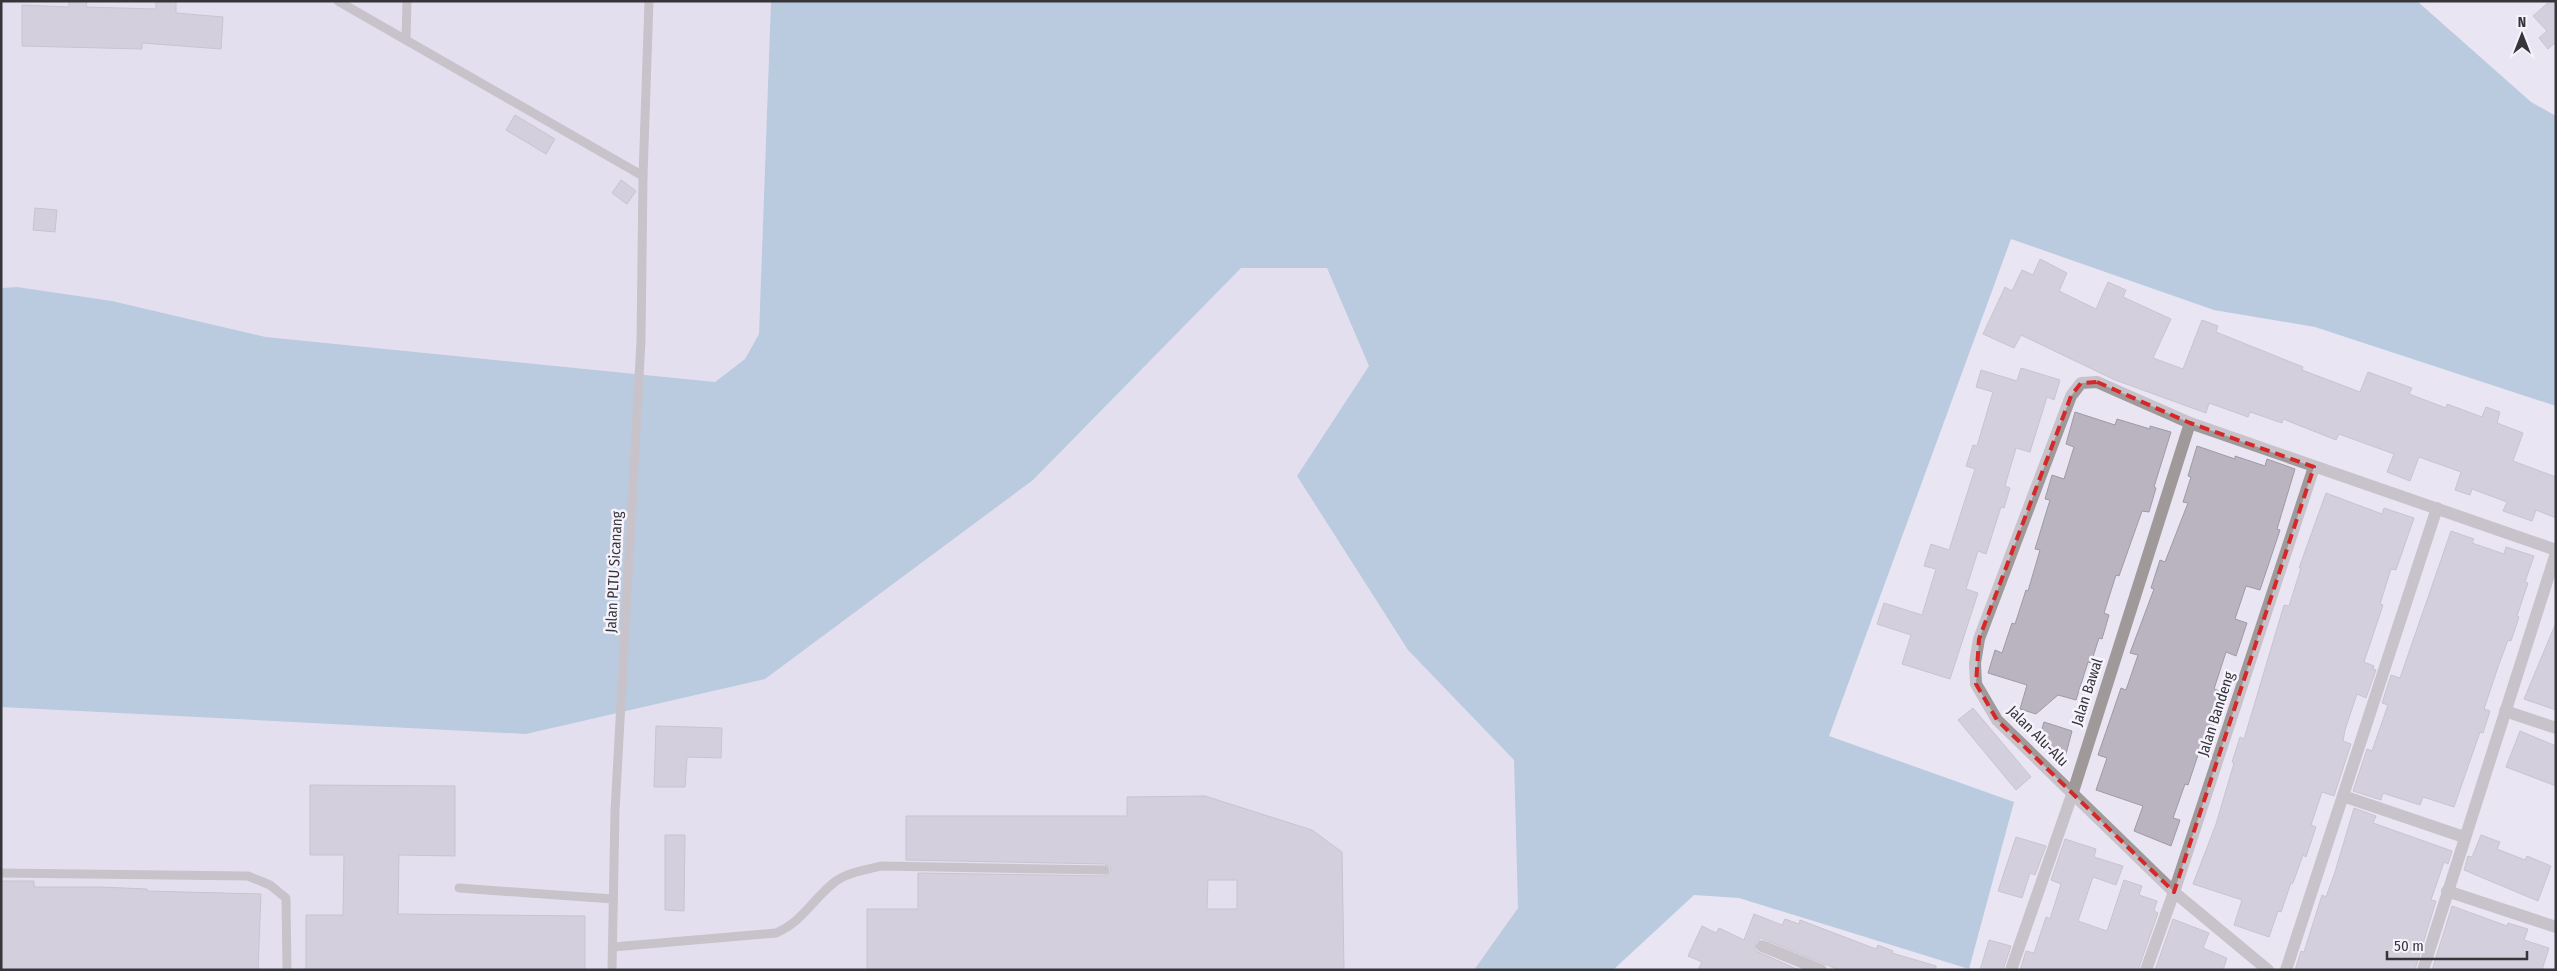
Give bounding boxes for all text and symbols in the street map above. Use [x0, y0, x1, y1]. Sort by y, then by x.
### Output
north arrow [2497, 10, 2547, 60]
text: N [2518, 14, 2526, 31]
street label: Jalan PLTU Sicanang [602, 511, 626, 633]
street label: Jalan Bawal [2068, 656, 2106, 728]
street label: Jalan Bandeng [2194, 669, 2238, 759]
street label: Jalan Alu-Alu [2004, 702, 2072, 770]
scale bar [2387, 928, 2527, 960]
text: 50 m [2394, 937, 2424, 955]

